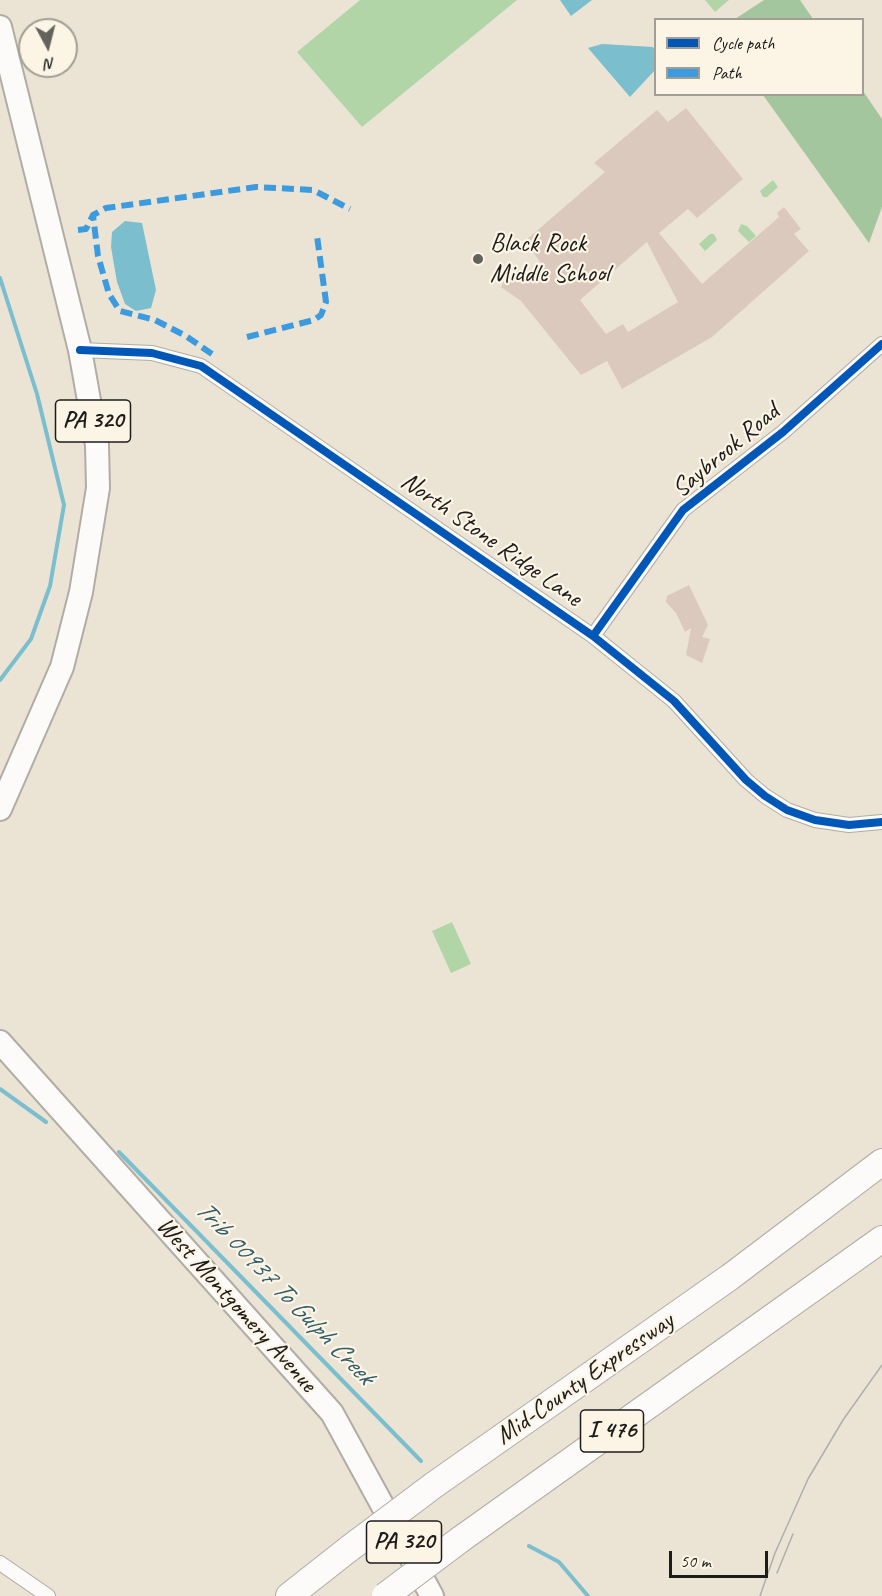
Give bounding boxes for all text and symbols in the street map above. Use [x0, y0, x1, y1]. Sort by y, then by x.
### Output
north arrow [18, 18, 78, 78]
legend [654, 18, 864, 96]
text: Cycle path [712, 32, 774, 54]
text: N [44, 53, 56, 74]
text: Path [712, 62, 742, 84]
place label: Black Rock Middle School [490, 228, 609, 290]
marker: Black Rock Middle School [471, 252, 485, 266]
street label: Saybrook Road [666, 397, 786, 505]
road number: PA 320 [56, 400, 130, 442]
street label: North Stone Ridge Lane [394, 466, 588, 614]
water label: Trib 00937 To Gulph Creek [188, 1194, 380, 1392]
street label: West Montgomery Avenue [149, 1211, 323, 1399]
street label: Mid-County Expressway [490, 1306, 680, 1452]
road number: I 476 [580, 1410, 644, 1452]
road number: PA 320 [366, 1521, 442, 1563]
scale bar [672, 1539, 771, 1577]
text: 50 m [680, 1550, 711, 1572]

